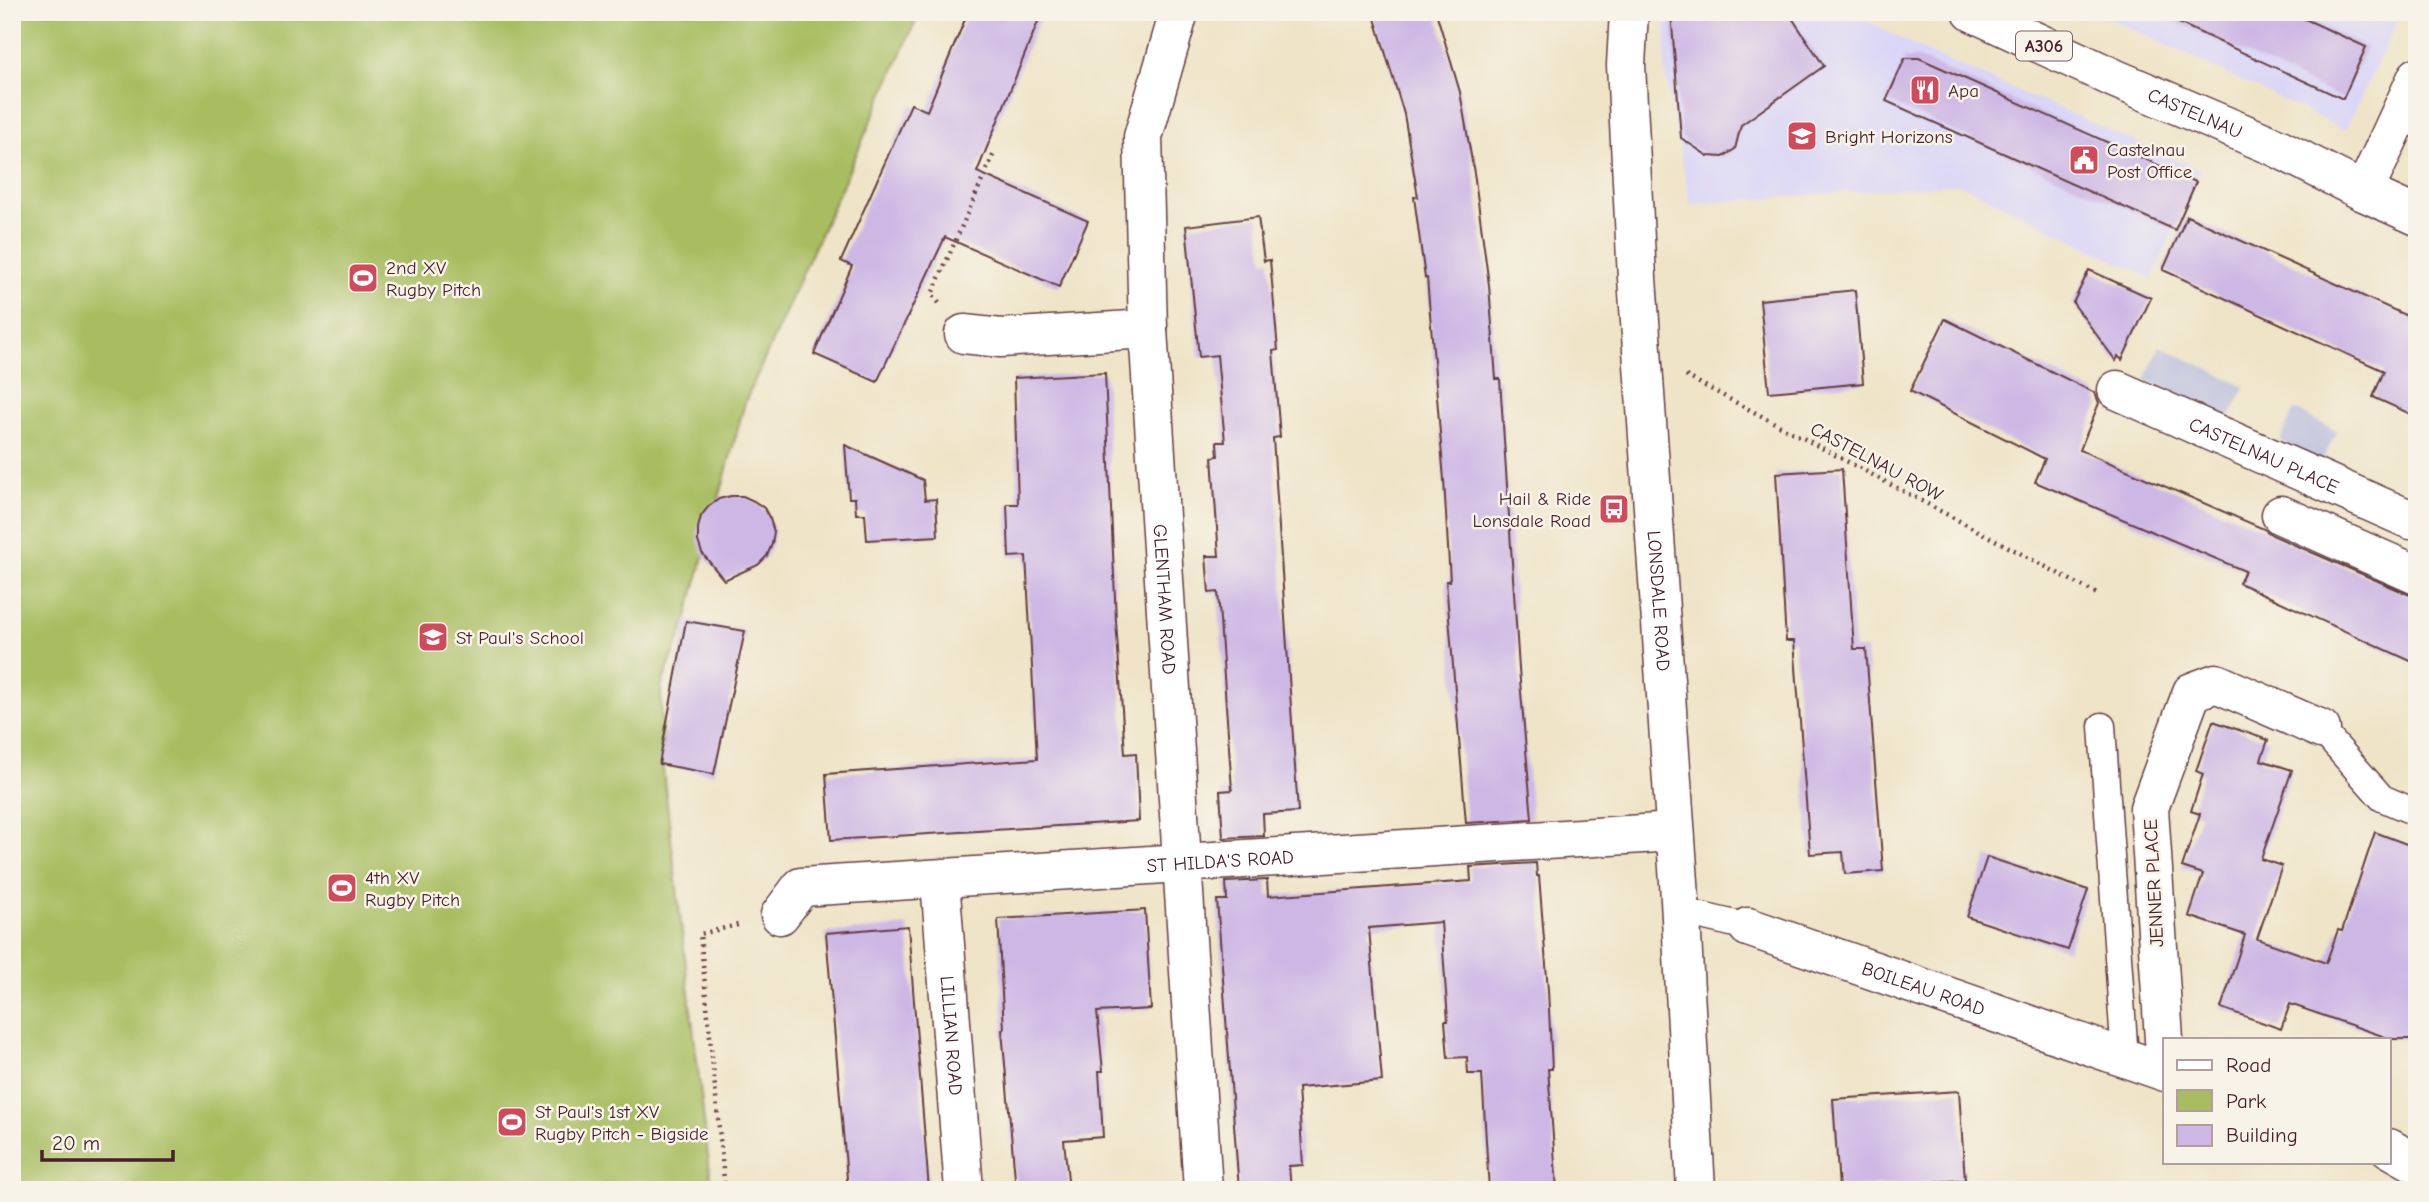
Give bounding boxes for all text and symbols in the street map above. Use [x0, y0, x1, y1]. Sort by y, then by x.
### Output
road number: A306 [2016, 32, 2072, 60]
restaurant icon: Apa [1908, 73, 1942, 107]
place label: Apa [1948, 80, 1979, 102]
street label: CASTELNAU [2144, 84, 2246, 144]
school or university icon: Bright Horizons [1785, 119, 1819, 153]
place label: Bright Horizons [1825, 126, 1953, 148]
place label: Castelnau Post Office [2107, 139, 2192, 183]
public building icon: Castelnau Post Office [2067, 143, 2101, 177]
place label: 2nd XV Rugby Pitch [386, 257, 481, 301]
sports icon: 2nd XV Rugby Pitch [346, 261, 380, 295]
street label: CASTELNAU PLACE [2186, 413, 2342, 499]
street label: CASTELNAU ROW [1807, 418, 1947, 506]
place label: Hail & Ride Lonsdale Road [1472, 488, 1591, 532]
bus stop icon: Hail & Ride Lonsdale Road [1597, 492, 1631, 526]
street label: GLENTHAM ROAD [1148, 523, 1180, 675]
street label: LONSDALE ROAD [1643, 530, 1674, 672]
school or university icon: St Paul's School [416, 620, 450, 654]
place label: St Paul's School [456, 627, 584, 649]
street label: JENNER PLACE [2140, 818, 2168, 948]
street label: ST HILDA'S ROAD [1146, 846, 1295, 877]
place label: 4th XV Rugby Pitch [365, 867, 460, 911]
sports icon: 4th XV Rugby Pitch [325, 871, 359, 905]
street label: BOILEAU ROAD [1859, 957, 1988, 1021]
street label: LILLIAN ROAD [935, 975, 967, 1096]
legend [2163, 1038, 2390, 1164]
text: Road [2226, 1053, 2271, 1077]
text: Park [2226, 1089, 2266, 1113]
place label: St Paul's 1st XV Rugby Pitch - Bigside [535, 1101, 709, 1145]
sports icon: St Paul's 1st XV Rugby Pitch - Bigside [495, 1105, 529, 1139]
scale bar [42, 1118, 173, 1162]
text: Building [2226, 1123, 2298, 1147]
text: 20 m [52, 1131, 100, 1155]

